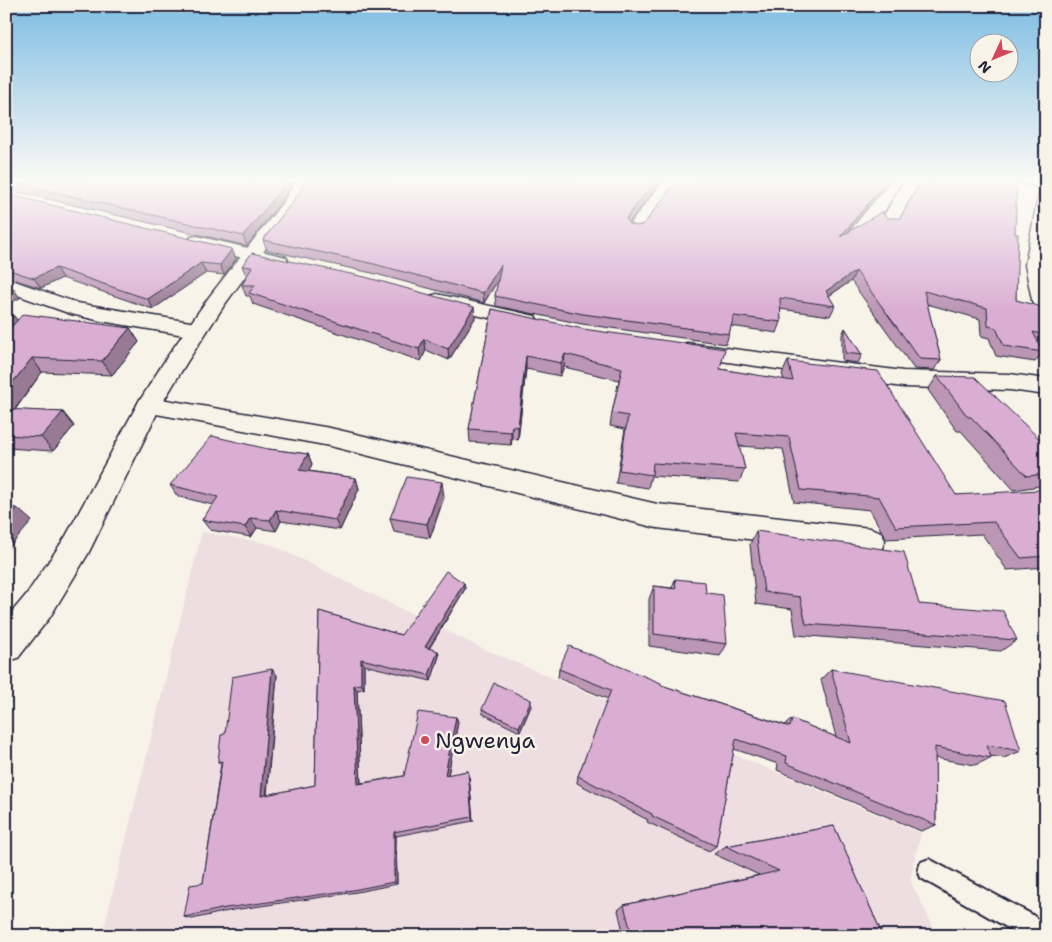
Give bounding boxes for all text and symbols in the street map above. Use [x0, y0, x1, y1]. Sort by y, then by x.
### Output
north arrow [970, 32, 1020, 82]
text: N [974, 57, 995, 77]
place label: Ngwenya [435, 726, 536, 755]
marker: Ngwenya [419, 734, 431, 746]

